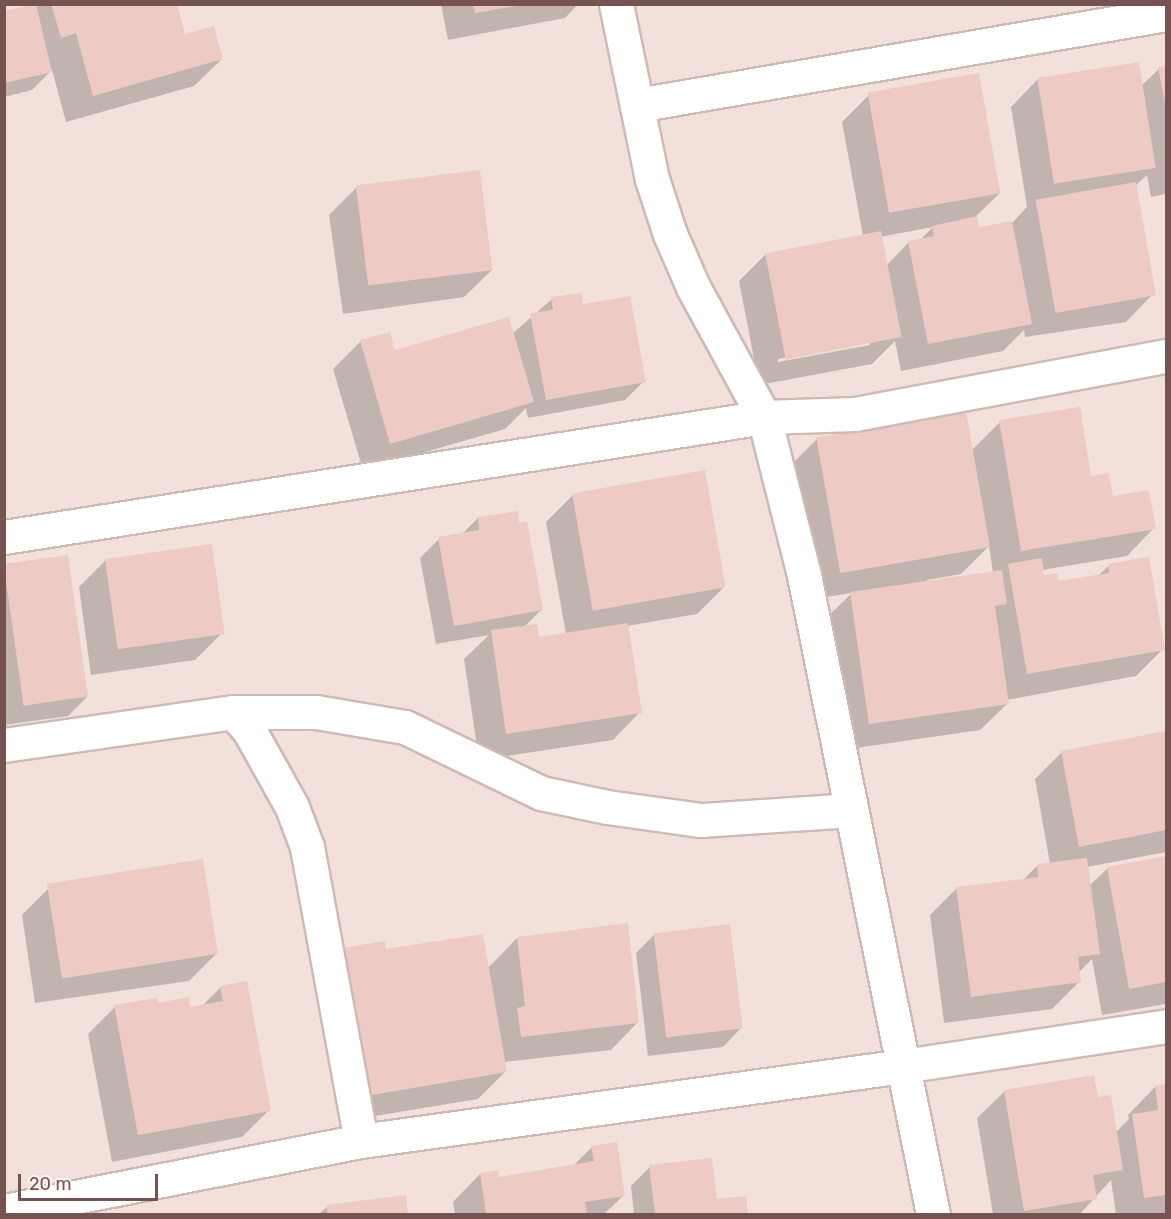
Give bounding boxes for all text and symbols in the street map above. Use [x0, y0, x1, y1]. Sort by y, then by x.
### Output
scale bar [21, 1162, 160, 1200]
text: 20 m [29, 1173, 71, 1195]

